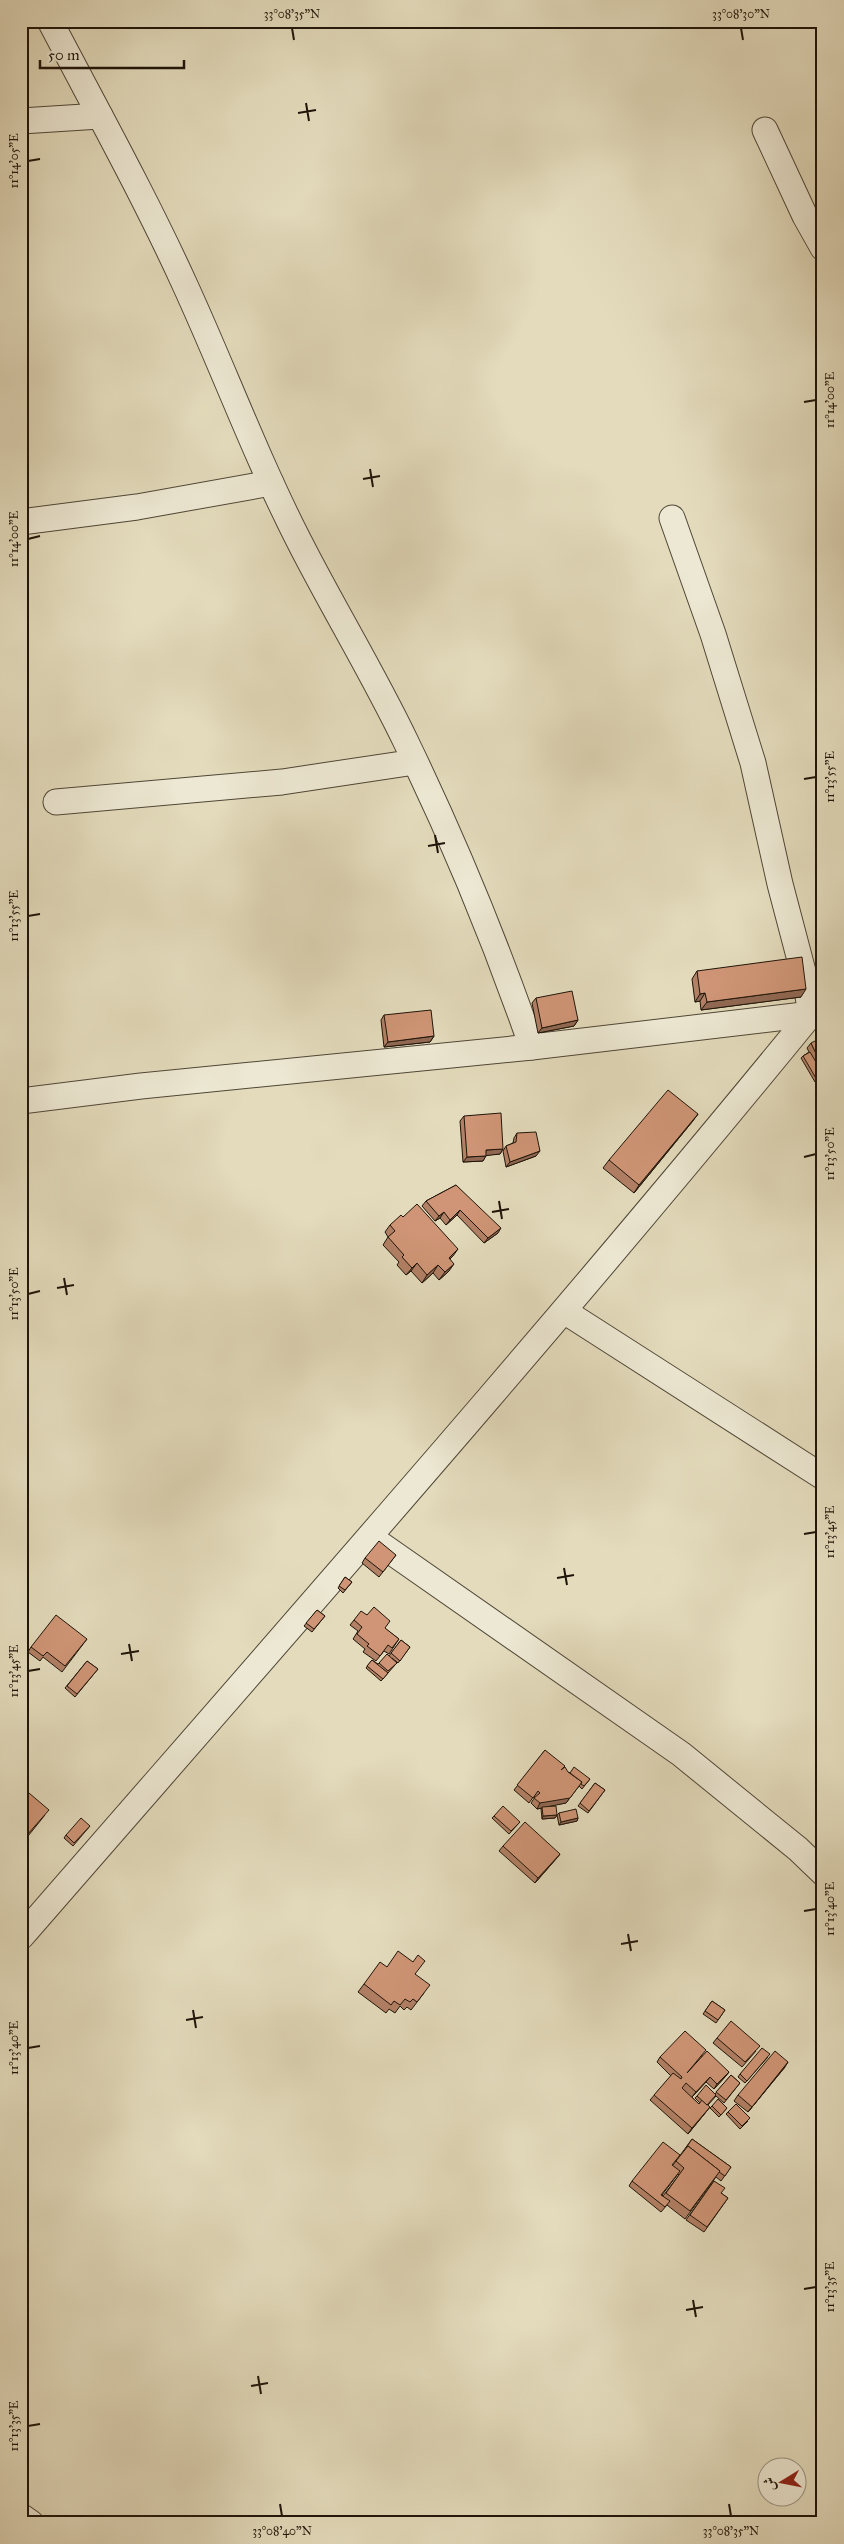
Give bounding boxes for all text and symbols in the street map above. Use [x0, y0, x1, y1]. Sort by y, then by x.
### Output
text: 33°08'35"N [264, 7, 320, 21]
text: 33°08'30"N [712, 7, 770, 21]
scale bar [40, 38, 184, 70]
text: 50 m [48, 46, 80, 64]
text: 11°14'05"E [7, 133, 21, 188]
text: 11°14'00"E [823, 371, 837, 428]
text: 11°14'00"E [7, 510, 21, 567]
text: 11°13'55"E [823, 751, 837, 803]
text: 11°13'55"E [7, 890, 21, 942]
text: 11°13'50"E [823, 1127, 837, 1181]
text: 11°13'50"E [7, 1267, 21, 1321]
text: 11°13'45"E [823, 1505, 837, 1558]
text: 11°13'45"E [7, 1644, 21, 1697]
text: 11°13'40"E [823, 1882, 837, 1936]
text: 11°13'40"E [7, 2021, 21, 2075]
text: 11°13'35"E [823, 2261, 837, 2312]
text: 11°13'35"E [7, 2400, 21, 2451]
north arrow [756, 2456, 806, 2506]
text: ش [760, 2476, 779, 2492]
text: 33°08'40"N [252, 2524, 312, 2538]
text: 33°08'35"N [703, 2524, 759, 2538]

